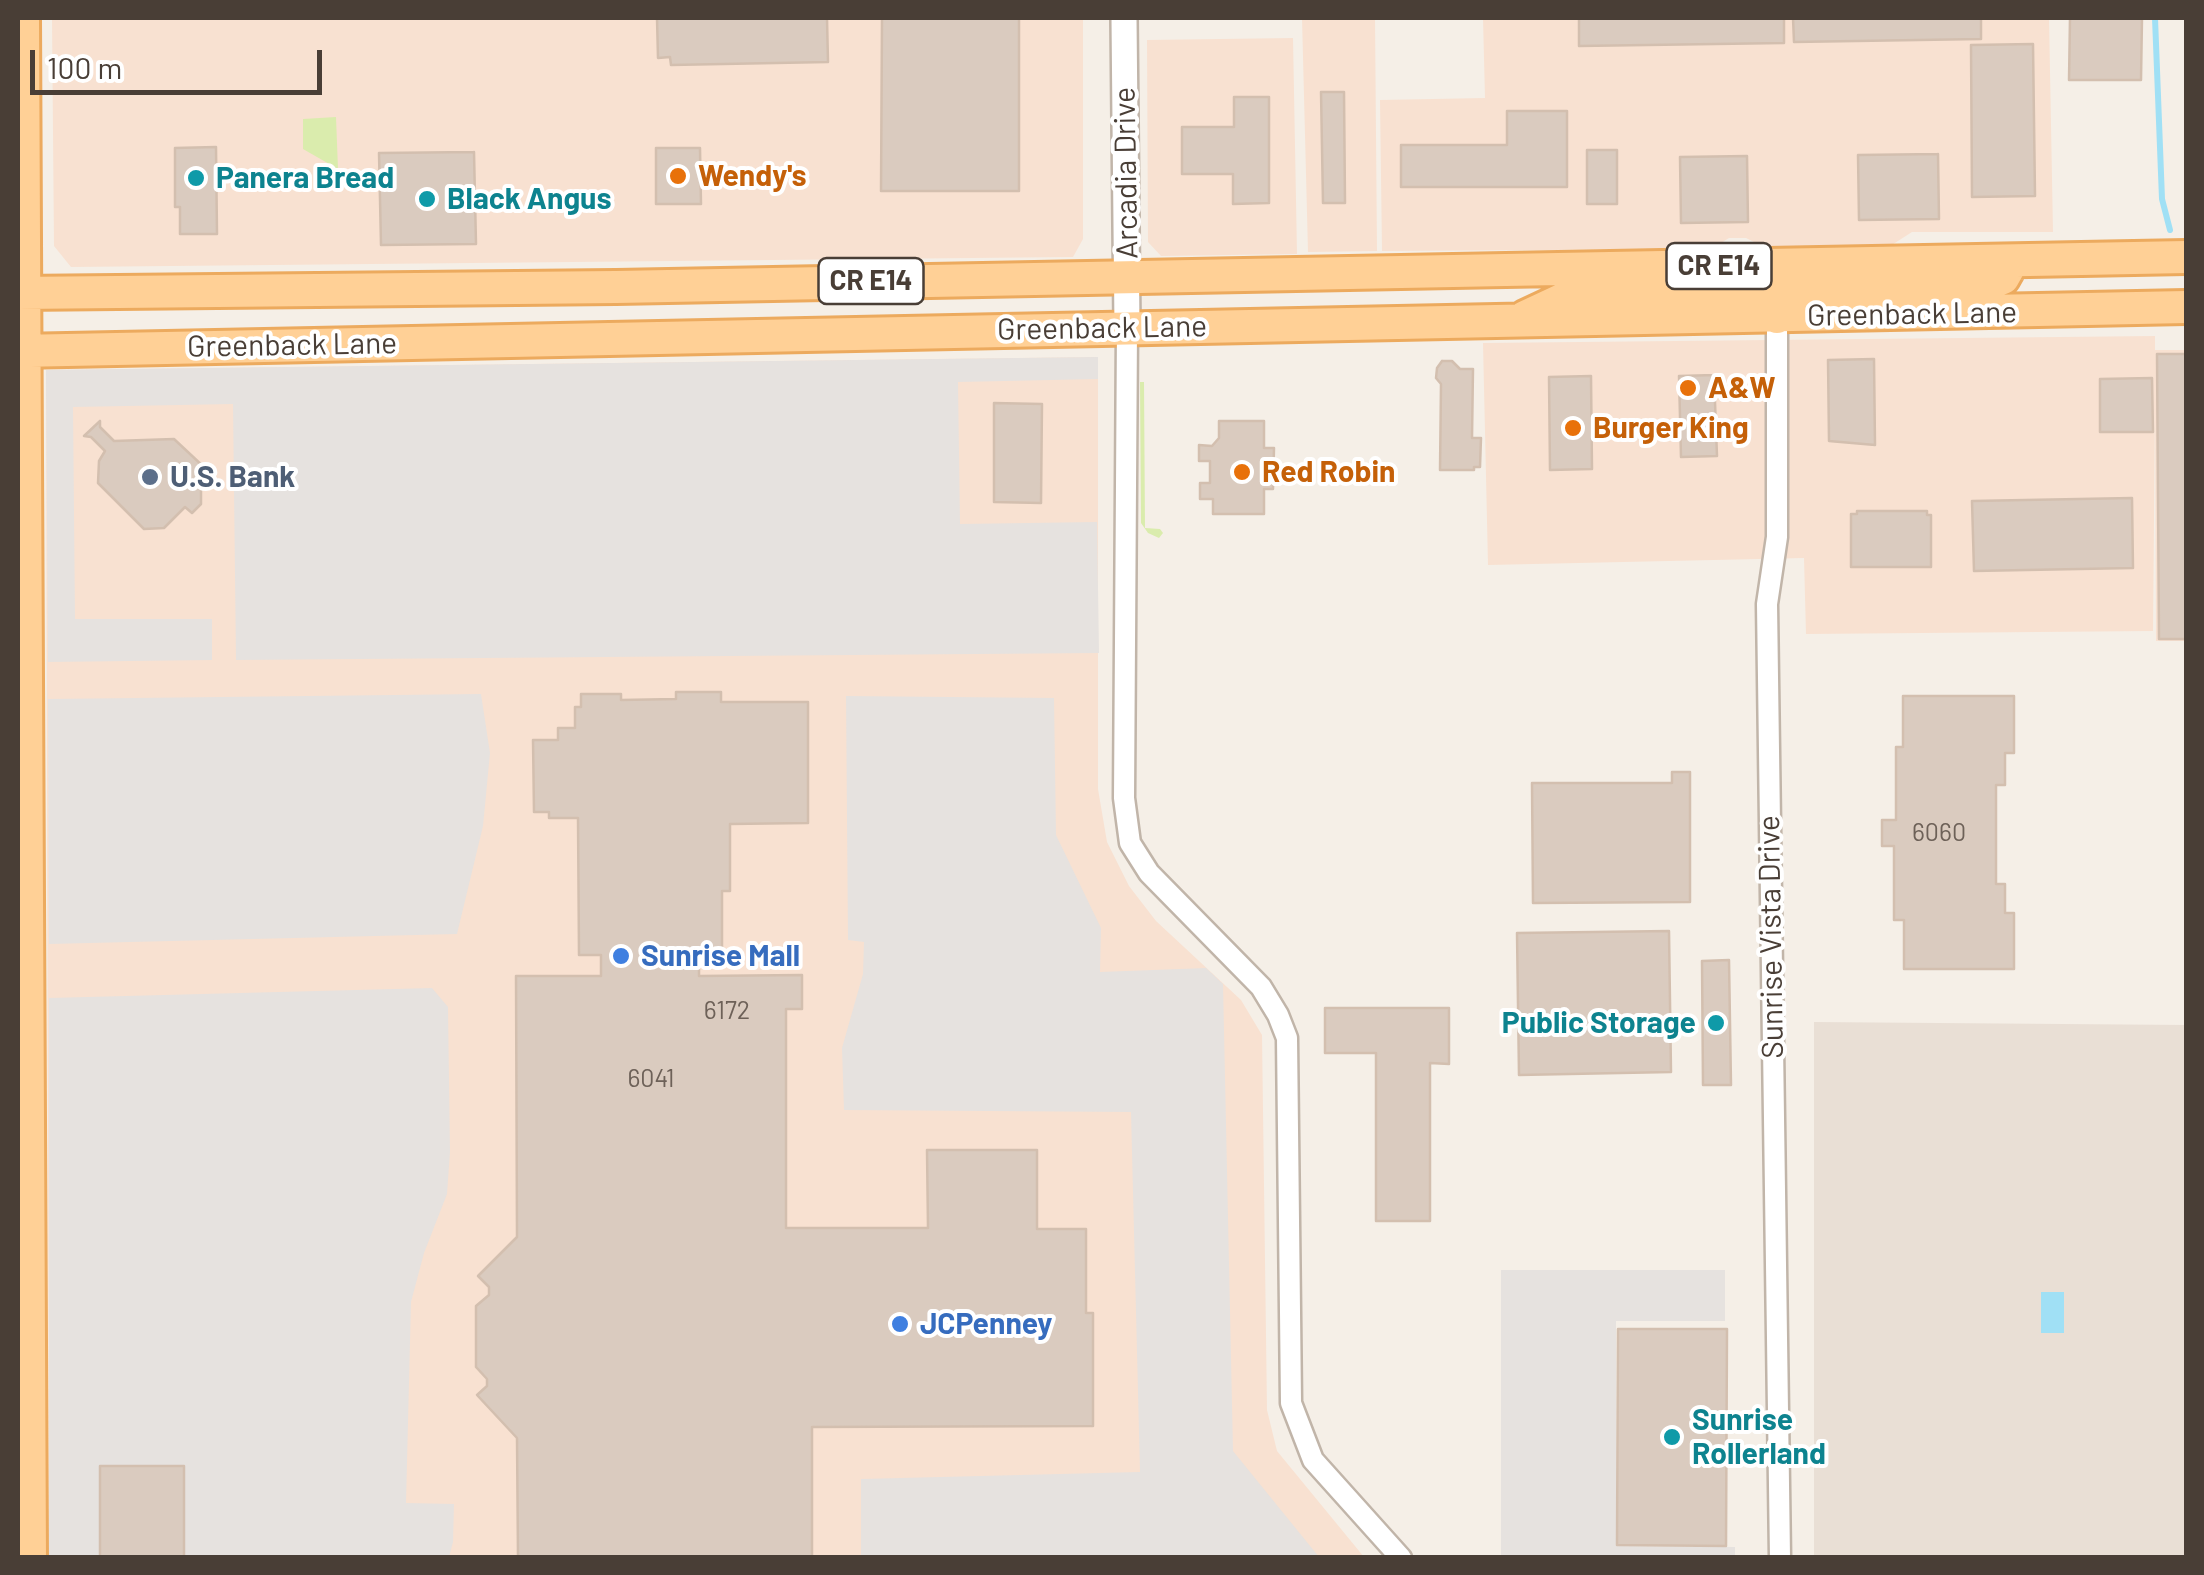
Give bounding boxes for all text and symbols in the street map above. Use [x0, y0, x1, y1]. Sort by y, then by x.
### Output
scale bar [35, 30, 328, 92]
text: 100 m [47, 49, 122, 85]
street label: Arcadia Drive [1107, 87, 1145, 259]
place label: Wendy's [698, 158, 807, 194]
place label: Panera Bread [216, 160, 394, 196]
marker: Wendy's [667, 165, 689, 187]
marker: Panera Bread [185, 167, 207, 189]
place label: Black Angus [447, 181, 611, 217]
marker: Black Angus [416, 188, 438, 210]
road number: CR E14 [1666, 243, 1772, 289]
road number: CR E14 [818, 258, 924, 304]
street label: Greenback Lane [1807, 294, 2017, 334]
street label: Greenback Lane [997, 308, 1207, 348]
street label: Greenback Lane [187, 325, 397, 365]
place label: A&W [1708, 370, 1776, 406]
marker: A&W [1677, 377, 1699, 399]
place label: Burger King [1593, 410, 1749, 446]
marker: Burger King [1562, 417, 1584, 439]
place label: Red Robin [1262, 454, 1396, 490]
place label: U.S. Bank [170, 459, 295, 495]
marker: Red Robin [1231, 461, 1253, 483]
marker: U.S. Bank [139, 466, 161, 488]
street label: Sunrise Vista Drive [1751, 815, 1791, 1059]
house number: 6060 [1912, 818, 1966, 848]
place label: Sunrise Mall [641, 938, 800, 974]
marker: Sunrise Mall [610, 945, 632, 967]
house number: 6172 [704, 996, 750, 1026]
place label: Public Storage [1502, 1005, 1696, 1041]
marker: Public Storage [1705, 1012, 1727, 1034]
house number: 6041 [627, 1064, 675, 1094]
place label: JCPenney [920, 1306, 1052, 1342]
marker: JCPenney [889, 1313, 911, 1335]
place label: Sunrise Rollerland [1692, 1402, 1826, 1472]
marker: Sunrise Rollerland [1661, 1426, 1683, 1448]

